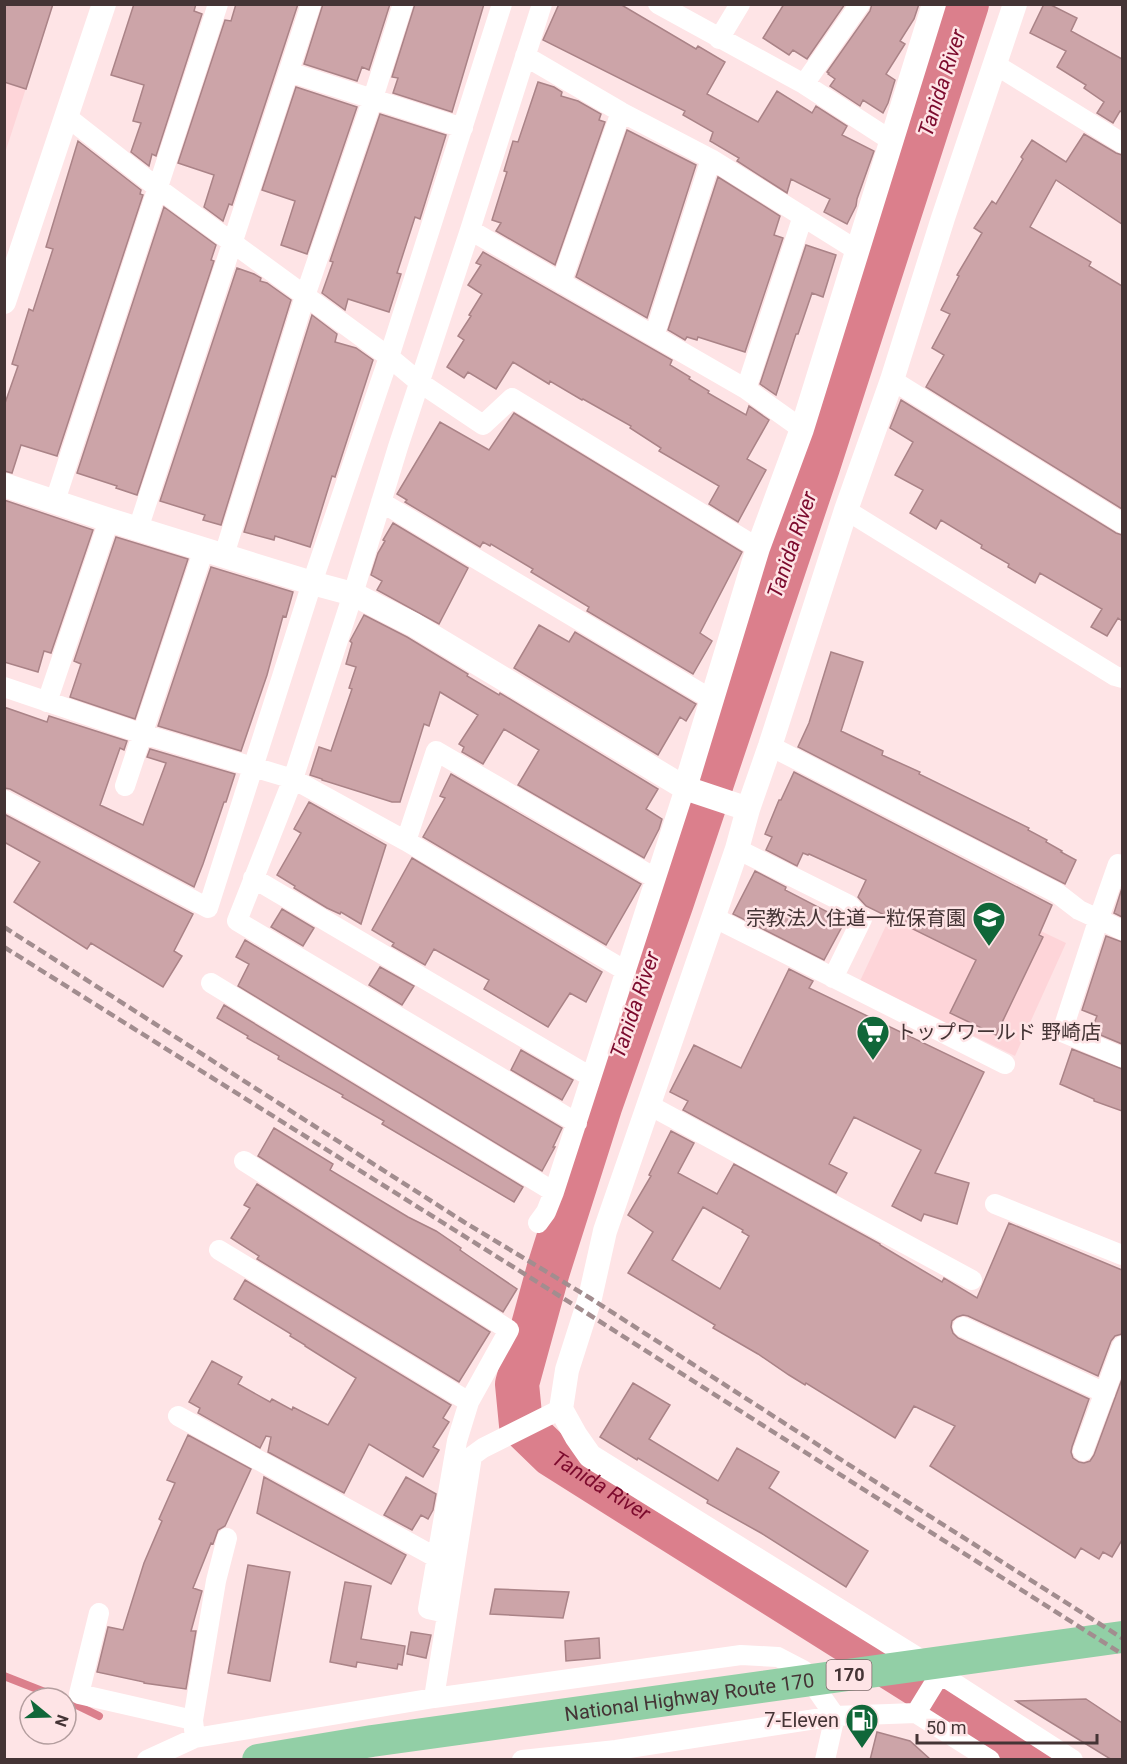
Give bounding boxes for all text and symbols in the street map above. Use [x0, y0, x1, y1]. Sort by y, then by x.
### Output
water label: Tanida River [913, 25, 971, 139]
water label: Tanida River [763, 488, 822, 601]
school or university icon: 宗教法人住道一粒保育園 [971, 900, 1007, 947]
place label: 宗教法人住道一粒保育園 [746, 906, 966, 930]
water label: Tanida River [606, 948, 665, 1061]
supermarket icon: トップワールド 野崎店 [855, 1014, 891, 1061]
place label: トップワールド 野崎店 [896, 1020, 1101, 1044]
water label: Tanida River [548, 1446, 655, 1526]
road number: 170 [826, 1660, 872, 1690]
street label: National Highway Route 170 [563, 1668, 816, 1726]
north arrow [18, 1686, 78, 1746]
fuel station icon: 7-Eleven [844, 1702, 880, 1749]
scale bar [917, 1707, 1097, 1745]
place label: 7-Eleven [764, 1708, 839, 1732]
text: N [51, 1712, 73, 1729]
text: 50 m [926, 1717, 966, 1738]

